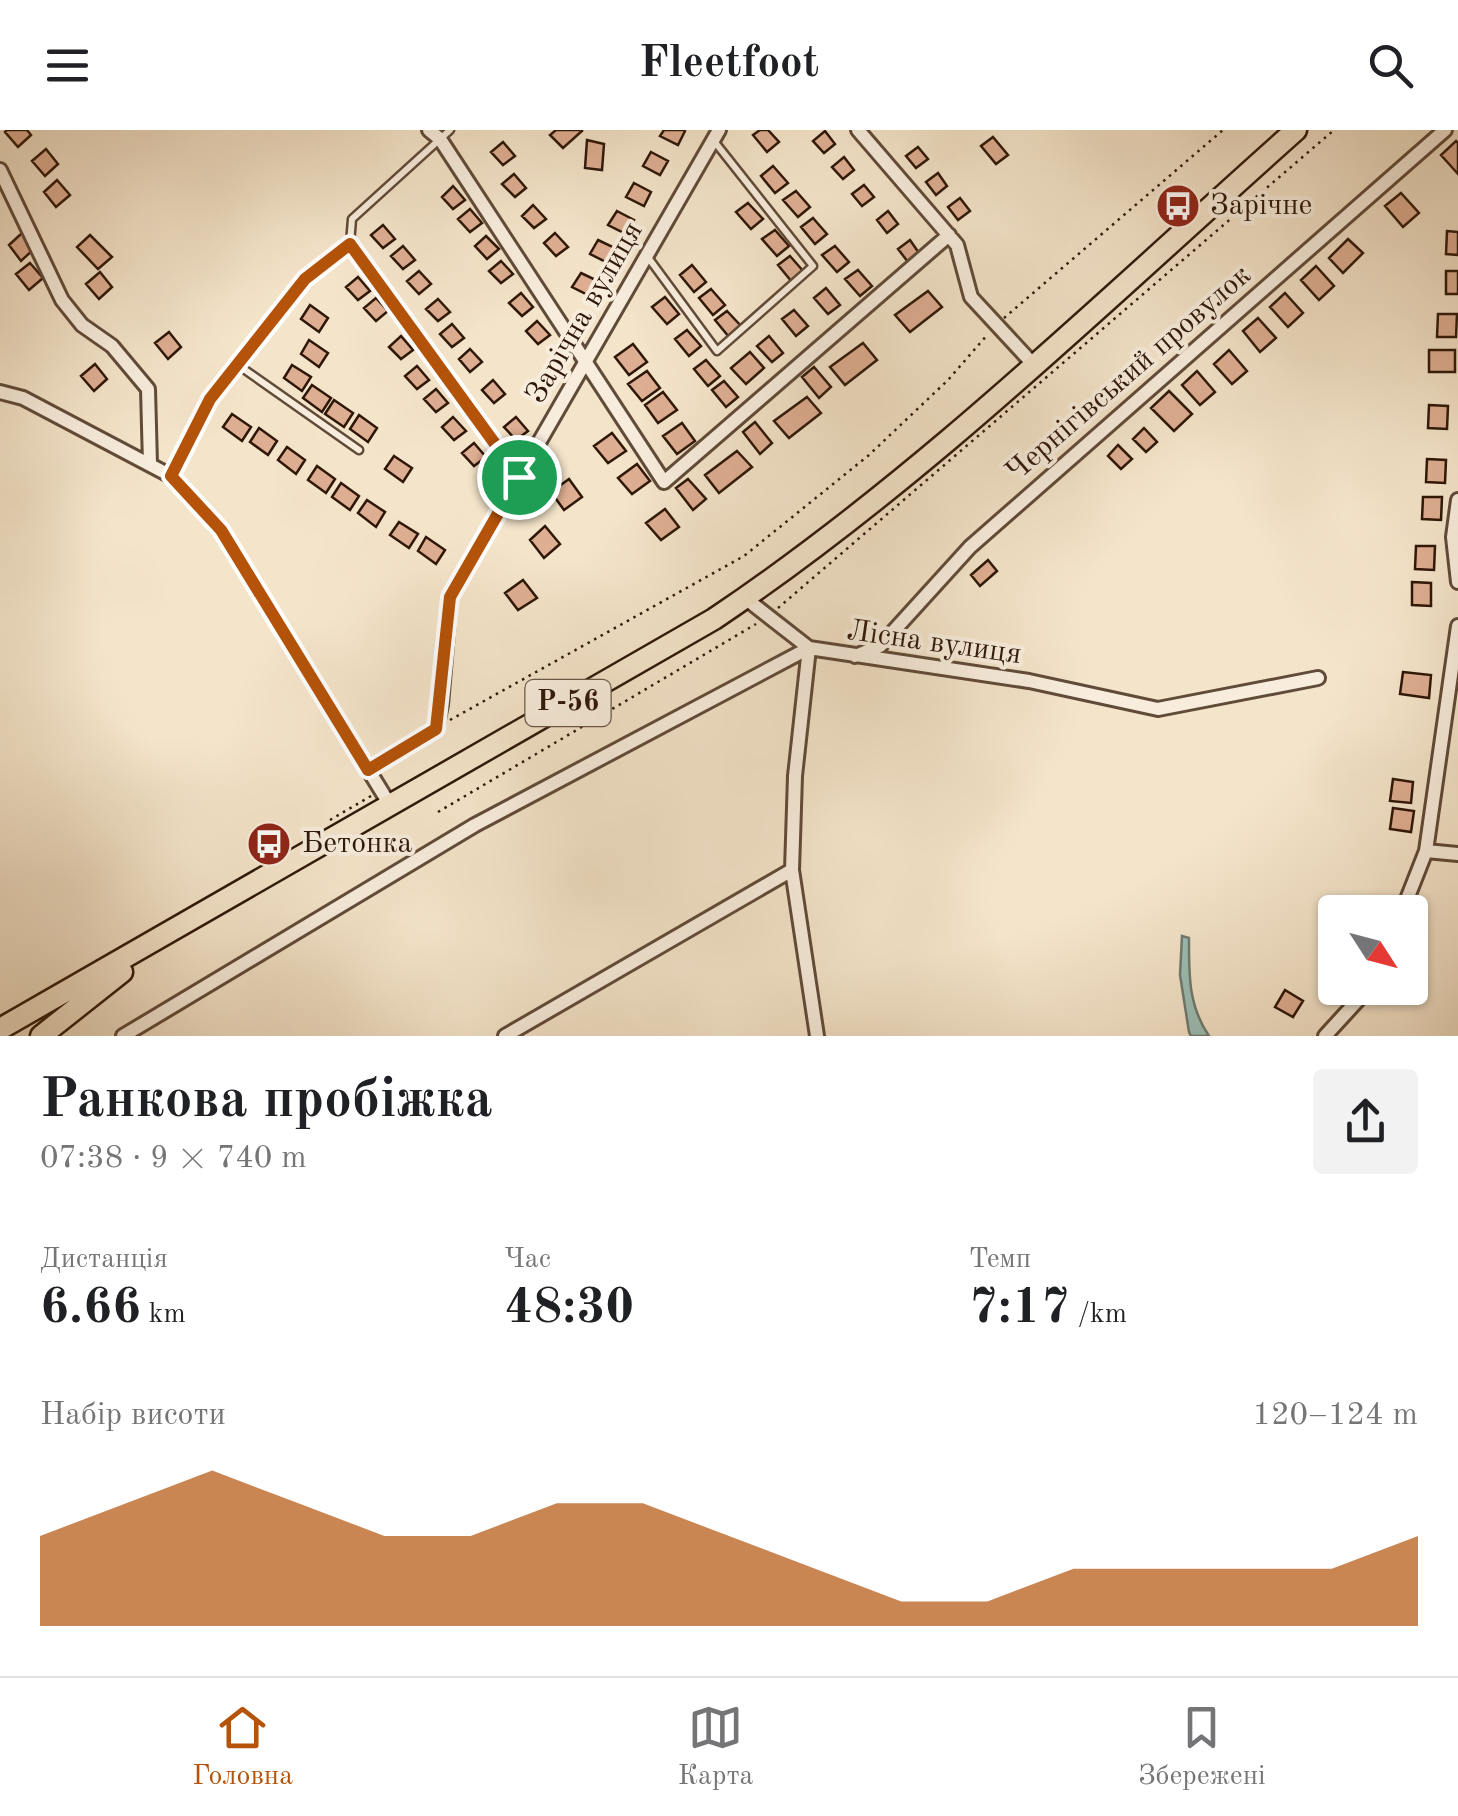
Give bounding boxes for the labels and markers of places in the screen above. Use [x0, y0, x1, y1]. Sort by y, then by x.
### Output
bus stop icon: Зарічне [1155, 183, 1201, 229]
place label: Зарічне [1210, 191, 1312, 221]
pin [477, 435, 562, 520]
bus stop icon: Бетонка [246, 821, 292, 867]
place label: Бетонка [302, 829, 413, 859]

